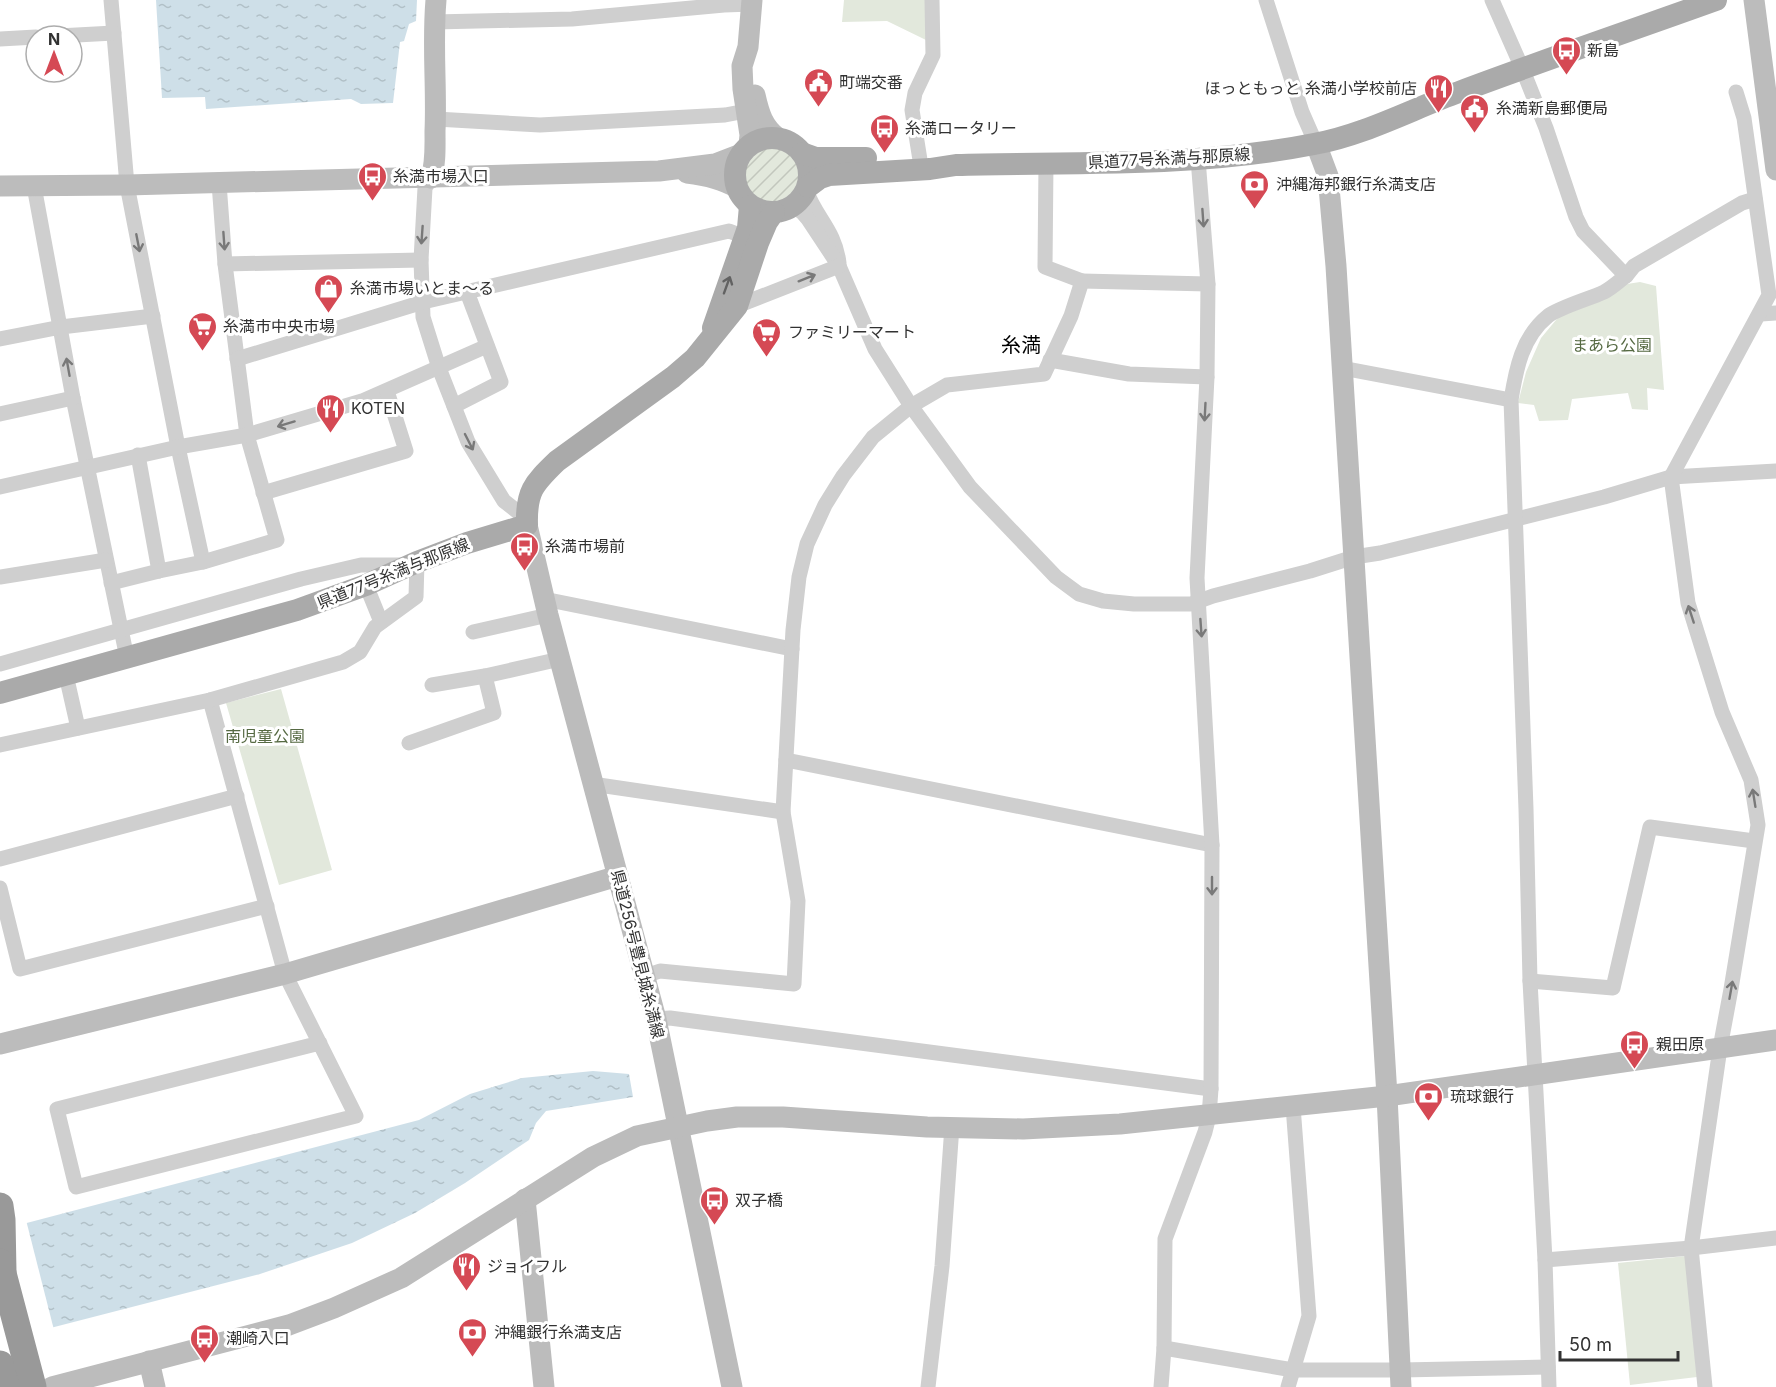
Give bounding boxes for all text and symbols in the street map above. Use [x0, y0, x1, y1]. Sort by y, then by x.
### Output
north arrow [24, 24, 84, 84]
text: N [48, 29, 60, 49]
bus stop icon: 新島 [1550, 34, 1582, 76]
place label: 新島 [1587, 40, 1619, 60]
public building icon: 町端交番 [802, 66, 834, 108]
place label: 町端交番 [839, 72, 903, 92]
restaurant icon: ほっともっと 糸満小学校前店 [1422, 72, 1454, 114]
place label: ほっともっと 糸満小学校前店 [1204, 78, 1417, 98]
public building icon: 糸満新島郵便局 [1459, 92, 1491, 134]
place label: 糸満新島郵便局 [1496, 98, 1608, 118]
bus stop icon: 糸満ロータリー [868, 112, 900, 154]
place label: 糸満ロータリー [905, 118, 1017, 138]
street label: 県道77号糸満与那原線 [1087, 144, 1251, 172]
bus stop icon: 糸満市場入口 [356, 160, 388, 202]
place label: 糸満市場入口 [393, 166, 489, 186]
bank icon: 沖縄海邦銀行糸満支店 [1239, 168, 1271, 210]
place label: 沖縄海邦銀行糸満支店 [1276, 174, 1436, 194]
one-way arrow [1197, 207, 1208, 227]
one-way arrow [417, 224, 428, 244]
one-way arrow [218, 231, 229, 251]
one-way arrow [133, 232, 144, 252]
shop icon: 糸満市場いとま～る [313, 272, 345, 314]
one-way arrow [798, 272, 816, 283]
one-way arrow [723, 276, 734, 295]
place label: 糸満市場いとま～る [350, 278, 494, 298]
supermarket icon: 糸満市中央市場 [186, 310, 218, 352]
place label: 糸満市中央市場 [223, 316, 335, 336]
supermarket icon: ファミリーマート [751, 316, 783, 358]
place label: ファミリーマート [788, 322, 916, 342]
district label: 糸満 [1001, 333, 1041, 357]
park label: まあら公園 [1572, 335, 1652, 355]
one-way arrow [62, 358, 73, 378]
restaurant icon: KOTEN [314, 392, 346, 434]
place label: KOTEN [351, 398, 405, 418]
one-way arrow [1199, 402, 1210, 422]
one-way arrow [277, 419, 296, 430]
one-way arrow [464, 433, 476, 451]
bus stop icon: 糸満市場前 [508, 530, 540, 572]
street label: 県道77号糸満与那原線 [314, 533, 472, 613]
place label: 糸満市場前 [545, 536, 625, 556]
one-way arrow [1685, 605, 1696, 624]
one-way arrow [1195, 618, 1206, 638]
park label: 南児童公園 [225, 726, 305, 746]
one-way arrow [1748, 788, 1759, 808]
street label: 県道256号豊見城糸満線 [607, 867, 669, 1041]
one-way arrow [1206, 875, 1218, 895]
one-way arrow [1726, 981, 1737, 1001]
bus stop icon: 親田原 [1619, 1028, 1651, 1070]
place label: 親田原 [1656, 1034, 1704, 1054]
bank icon: 琉球銀行 [1413, 1080, 1445, 1122]
place label: 琉球銀行 [1450, 1086, 1514, 1106]
bus stop icon: 双子橋 [698, 1184, 730, 1226]
place label: 双子橋 [735, 1190, 783, 1210]
restaurant icon: ジョイフル [450, 1250, 482, 1292]
place label: ジョイフル [487, 1256, 567, 1276]
bank icon: 沖縄銀行糸満支店 [457, 1316, 489, 1358]
bus stop icon: 潮崎入口 [189, 1322, 221, 1364]
place label: 沖縄銀行糸満支店 [494, 1322, 622, 1342]
scale bar [1560, 1324, 1678, 1362]
place label: 潮崎入口 [226, 1328, 290, 1348]
text: 50 m [1569, 1334, 1612, 1355]

